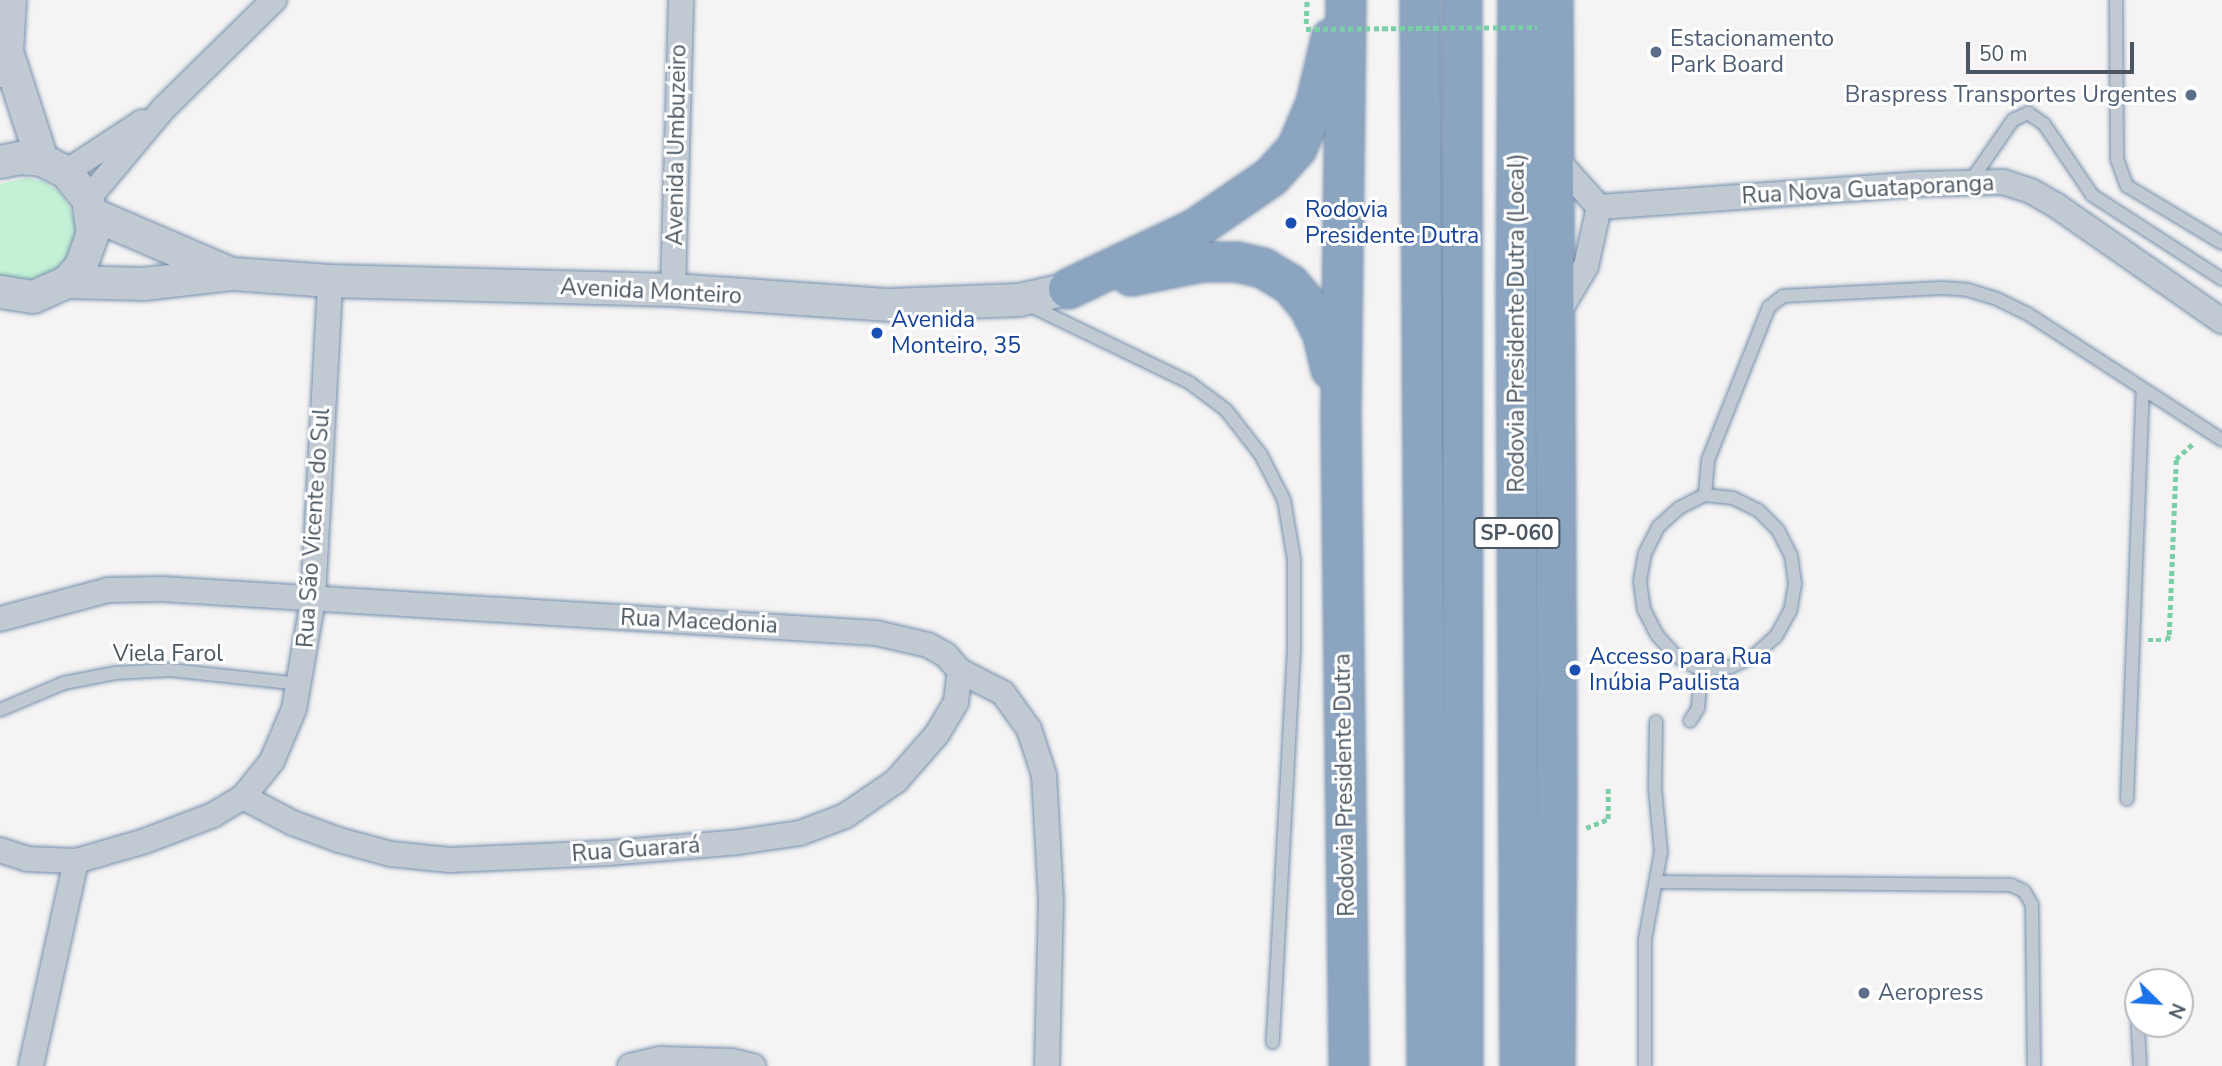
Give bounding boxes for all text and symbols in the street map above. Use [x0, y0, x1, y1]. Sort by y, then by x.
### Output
place label: Estacionamento Park Board [1670, 25, 1834, 79]
scale bar [1970, 28, 2138, 72]
text: 50 m [1979, 40, 2028, 68]
street label: Avenida Umbuzeiro [661, 44, 693, 246]
marker: Estacionamento Park Board [1648, 44, 1664, 60]
place label: Braspress Transportes Urgentes [1845, 81, 2177, 109]
marker: Braspress Transportes Urgentes [2183, 87, 2199, 103]
street label: Rodovia Presidente Dutra (Local) [1503, 153, 1531, 493]
street label: Rua Nova Guataporanga [1741, 170, 1995, 210]
place label: Rodovia Presidente Dutra [1305, 196, 1479, 250]
marker: Rodovia Presidente Dutra [1283, 215, 1299, 231]
street label: Avenida Monteiro [559, 273, 743, 311]
place label: Avenida Monteiro, 35 [891, 306, 1021, 360]
marker: Avenida Monteiro, 35 [869, 325, 885, 341]
street label: Rua São Vicente do Sul [292, 407, 336, 649]
road number: SP-060 [1473, 516, 1561, 550]
street label: Rua Macedonia [620, 604, 778, 640]
street label: Viela Farol [113, 640, 223, 668]
place label: Accesso para Rua Inúbia Paulista [1589, 643, 1772, 697]
street label: Rodovia Presidente Dutra [1329, 653, 1361, 917]
marker: Accesso para Rua Inúbia Paulista [1567, 662, 1583, 678]
street label: Rua Guarará [571, 832, 701, 868]
north arrow [2124, 968, 2194, 1038]
place label: Aeropress [1878, 979, 1984, 1007]
marker: Aeropress [1856, 985, 1872, 1001]
text: N [2162, 999, 2191, 1023]

